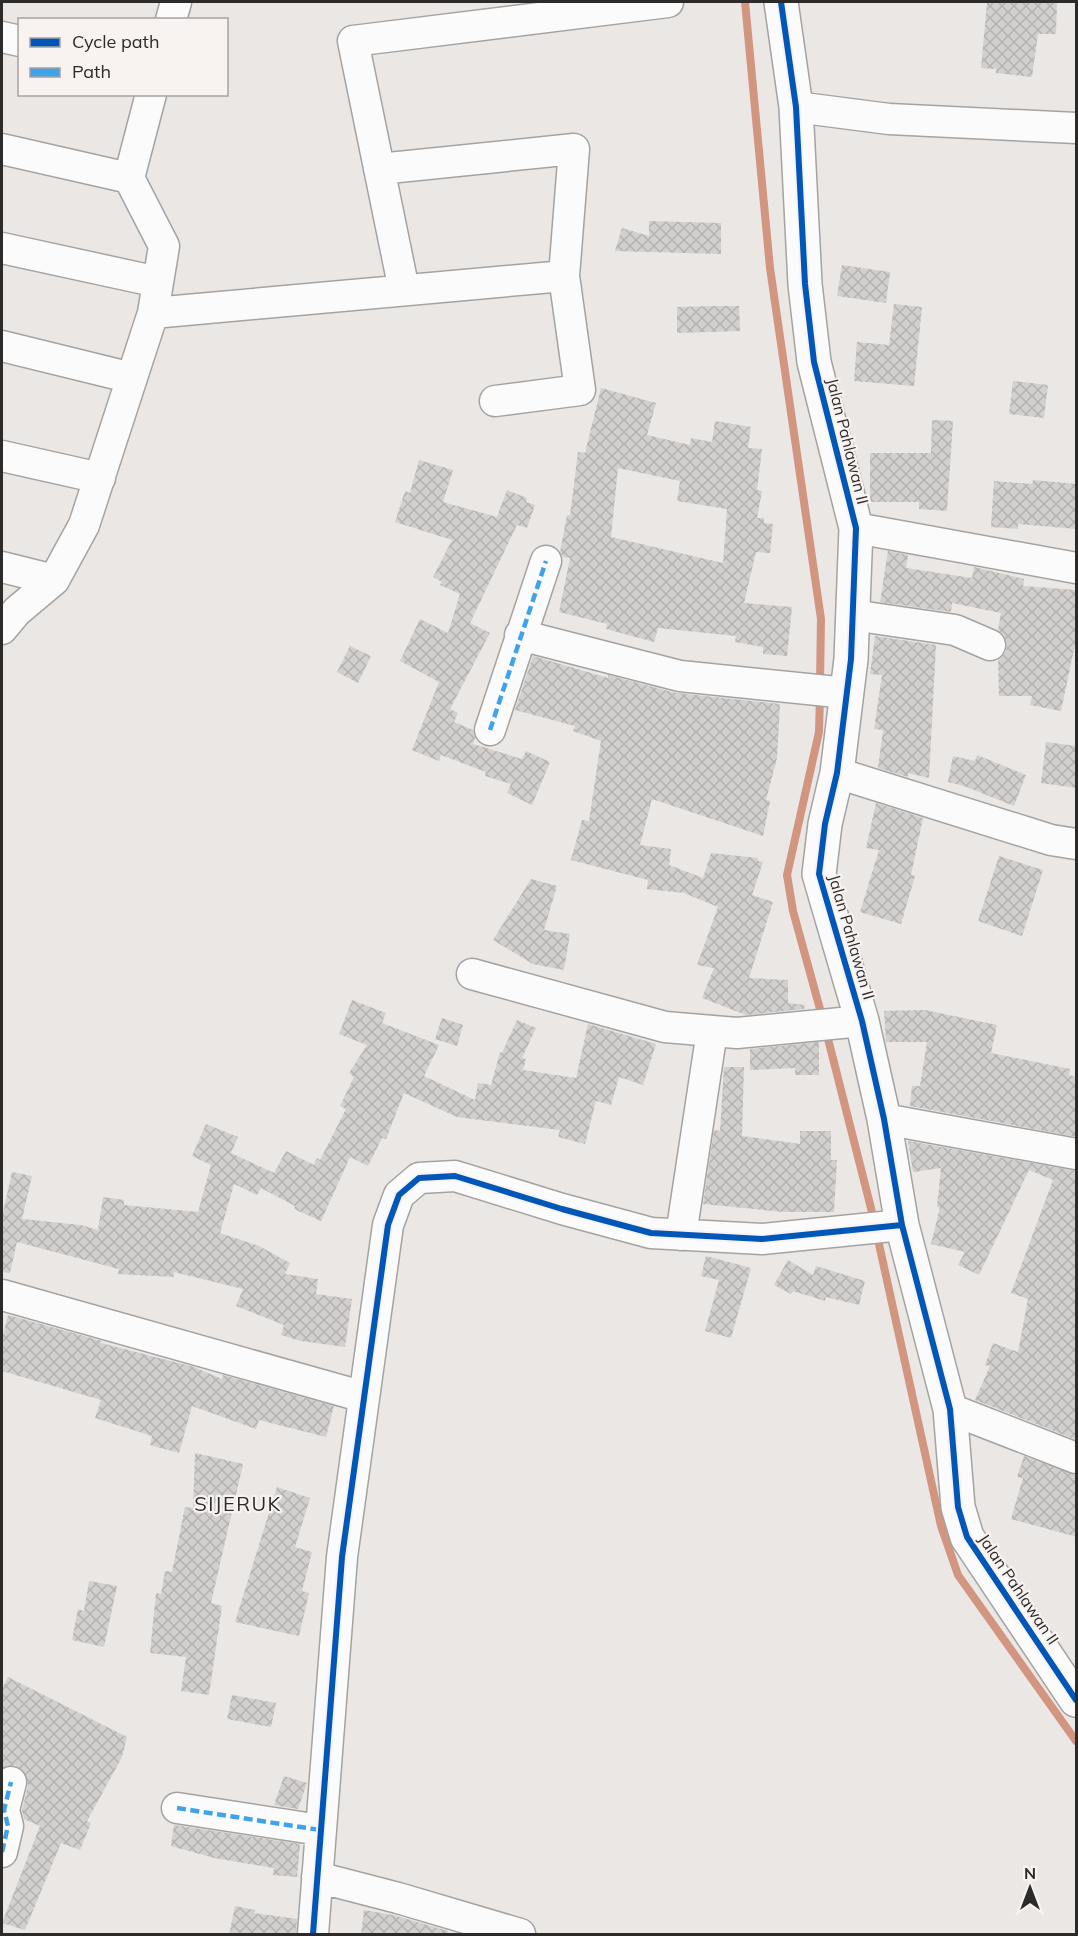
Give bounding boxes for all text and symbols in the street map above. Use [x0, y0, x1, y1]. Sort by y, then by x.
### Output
legend [18, 18, 228, 96]
text: Cycle path [72, 30, 159, 53]
text: Path [72, 60, 111, 83]
street label: Jalan Pahlawan II [823, 376, 873, 506]
street label: Jalan Pahlawan II [825, 872, 879, 1002]
district label: SIJERUK [194, 1491, 282, 1516]
street label: Jalan Pahlawan II [975, 1530, 1063, 1648]
north arrow [1000, 1858, 1060, 1918]
text: N [1024, 1863, 1036, 1883]

